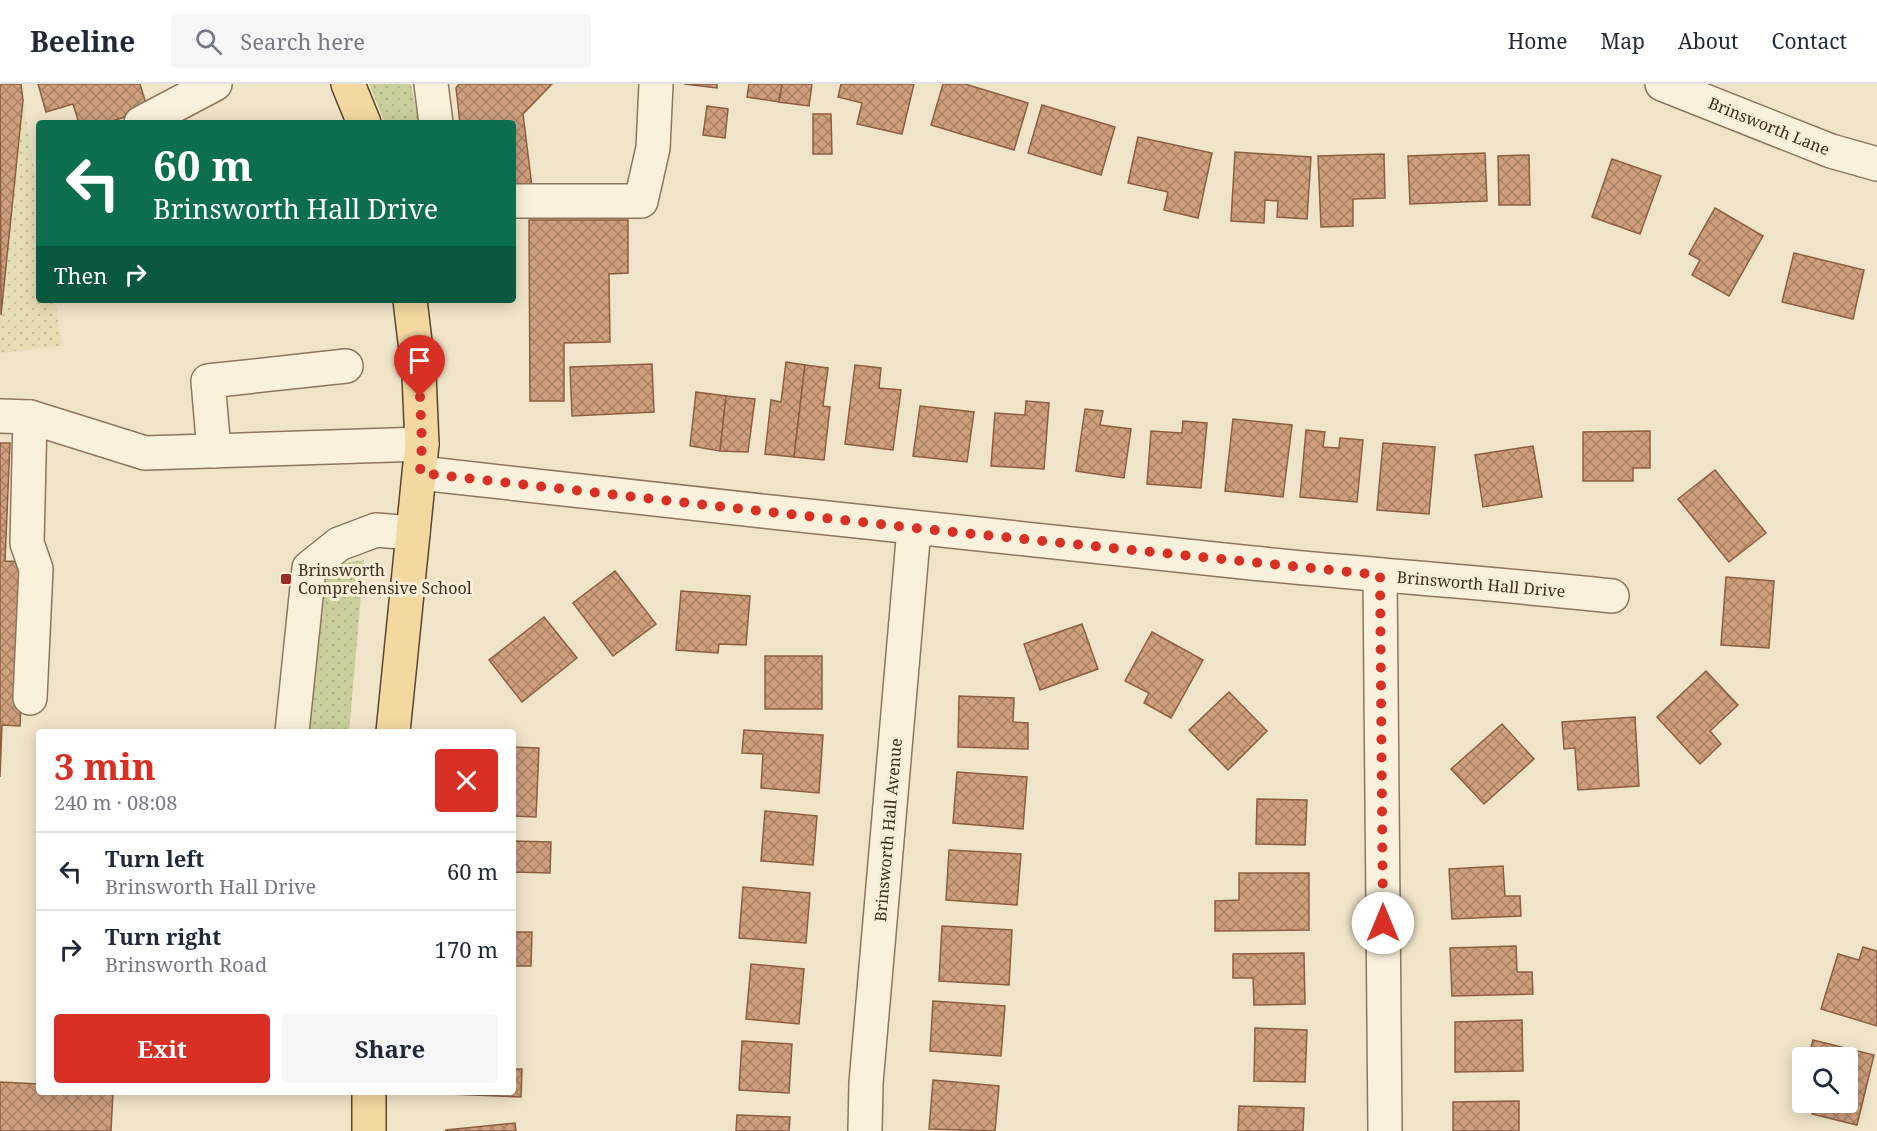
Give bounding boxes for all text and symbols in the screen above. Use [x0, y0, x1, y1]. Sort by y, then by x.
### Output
search box [171, 14, 591, 68]
text: Beeline [30, 22, 135, 60]
icon: search [192, 25, 225, 58]
text: Search here [240, 26, 365, 56]
text: Home [1508, 27, 1568, 55]
text: Map [1601, 27, 1645, 55]
text: About [1678, 27, 1739, 55]
text: Contact [1772, 27, 1847, 55]
street label: Brinsworth Lane [1705, 92, 1833, 160]
text: 60 m [153, 136, 253, 193]
icon: left [54, 144, 132, 222]
text: Brinsworth Hall Drive [153, 190, 438, 227]
icon: right [119, 258, 152, 291]
text: Then [54, 260, 107, 290]
pin [394, 335, 445, 397]
icon: arrive [403, 344, 436, 377]
place label: Brinsworth Comprehensive School [298, 559, 472, 599]
street label: Brinsworth Hall Drive [1396, 566, 1566, 602]
marker: Brinsworth Comprehensive School [279, 572, 293, 586]
street label: Brinsworth Hall Avenue [869, 737, 907, 923]
text: 3 min [54, 742, 156, 791]
button: close [435, 749, 498, 812]
text: 240 m · 08:08 [54, 789, 177, 816]
text: Turn left [105, 843, 204, 873]
icon: left [54, 855, 87, 888]
text: 60 m [447, 856, 498, 886]
text: Brinsworth Hall Drive [105, 873, 316, 900]
position arrow [1351, 891, 1415, 955]
text: Turn right [105, 921, 221, 951]
icon: right [54, 933, 87, 966]
text: 170 m [435, 934, 498, 964]
text: Brinsworth Road [105, 951, 267, 978]
button: Exit [54, 1014, 270, 1083]
button: Share [282, 1014, 498, 1083]
map controls [1792, 1047, 1858, 1113]
button: search [1792, 1047, 1858, 1113]

